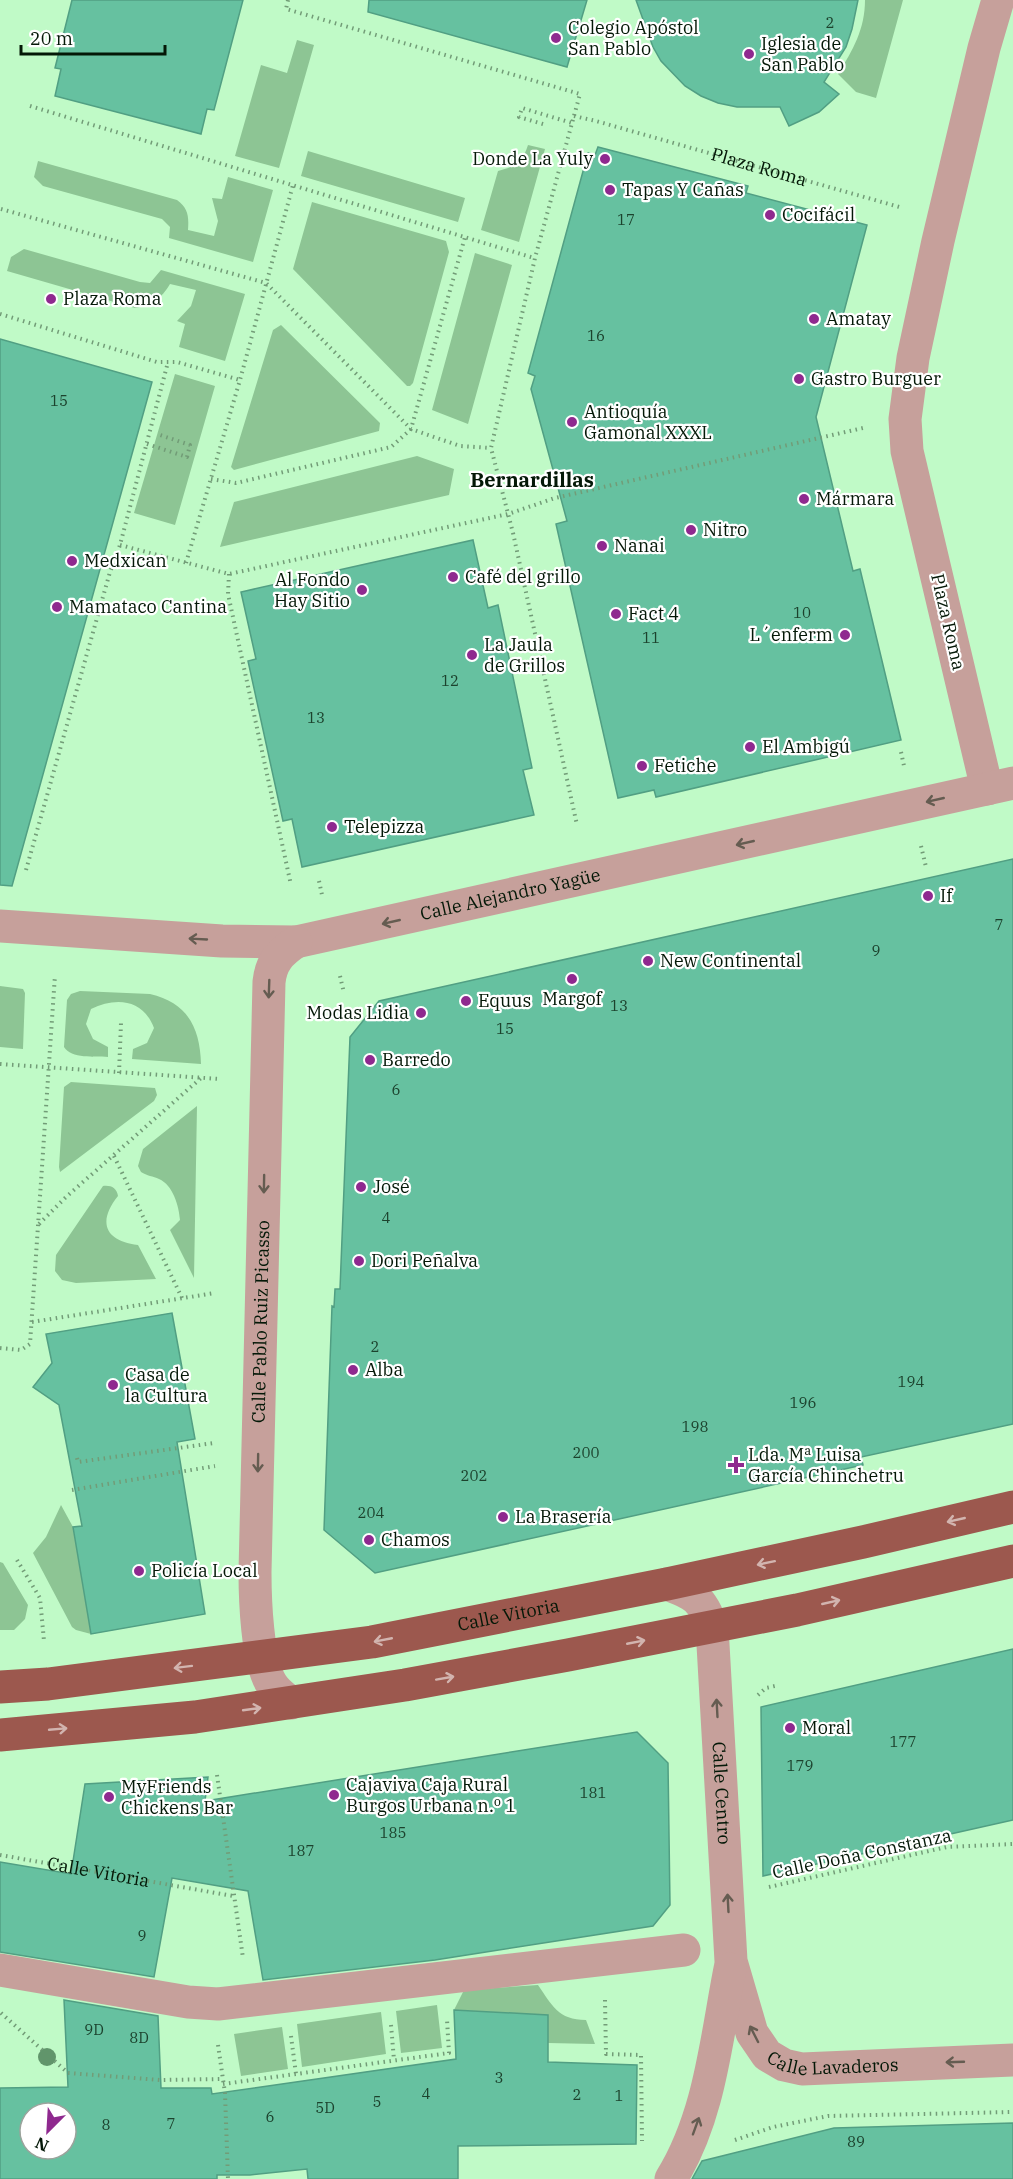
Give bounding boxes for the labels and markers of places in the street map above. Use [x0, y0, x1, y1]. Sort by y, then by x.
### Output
place label: Colegio Apóstol San Pablo [568, 16, 699, 60]
marker: Colegio Apóstol San Pablo [549, 31, 563, 45]
place label: Iglesia de San Pablo [761, 32, 844, 76]
marker: Iglesia de San Pablo [742, 47, 756, 61]
place label: Donde La Yuly [472, 147, 593, 170]
marker: Donde La Yuly [598, 152, 612, 166]
place label: Tapas Y Cañas [622, 178, 744, 201]
marker: Tapas Y Cañas [603, 183, 617, 197]
place label: Cocifácil [782, 203, 855, 226]
marker: Cocifácil [763, 208, 777, 222]
place label: Plaza Roma [63, 287, 162, 310]
marker: Plaza Roma [44, 292, 58, 306]
place label: Amatay [826, 307, 891, 330]
marker: Amatay [807, 312, 821, 326]
place label: Gastro Burguer [811, 367, 941, 390]
marker: Gastro Burguer [792, 372, 806, 386]
place label: Antioquía Gamonal XXXL [584, 400, 712, 444]
marker: Antioquía Gamonal XXXL [565, 415, 579, 429]
place label: Mármara [816, 487, 894, 510]
marker: Mármara [797, 492, 811, 506]
place label: Nitro [703, 518, 747, 541]
marker: Nitro [684, 523, 698, 537]
place label: Nanai [614, 534, 665, 557]
marker: Nanai [595, 539, 609, 553]
place label: Medxican [84, 549, 167, 572]
marker: Medxican [65, 554, 79, 568]
place label: Café del grillo [465, 565, 581, 588]
place label: Al Fondo Hay Sitio [274, 568, 350, 612]
marker: Café del grillo [446, 570, 460, 584]
marker: Al Fondo Hay Sitio [355, 583, 369, 597]
place label: Mamataco Cantina [69, 595, 227, 618]
marker: Mamataco Cantina [50, 600, 64, 614]
place label: Fact 4 [628, 602, 679, 625]
marker: Fact 4 [609, 607, 623, 621]
place label: L´enferm [750, 623, 833, 646]
marker: L´enferm [838, 628, 852, 642]
place label: La Jaula de Grillos [484, 633, 565, 677]
marker: La Jaula de Grillos [465, 648, 479, 662]
place label: El Ambigú [762, 735, 850, 758]
marker: El Ambigú [743, 740, 757, 754]
place label: Fetiche [654, 754, 716, 777]
marker: Fetiche [635, 759, 649, 773]
place label: Telepizza [344, 815, 425, 838]
marker: Telepizza [325, 820, 339, 834]
place label: If [940, 884, 954, 907]
marker: If [921, 889, 935, 903]
place label: New Continental [660, 949, 801, 972]
marker: New Continental [641, 954, 655, 968]
marker: Margof [565, 972, 579, 986]
place label: Margof [542, 987, 604, 1010]
place label: Equus [478, 989, 531, 1012]
marker: Equus [459, 994, 473, 1008]
place label: Modas Lidia [306, 1001, 409, 1024]
marker: Modas Lidia [414, 1006, 428, 1020]
place label: Barredo [382, 1048, 451, 1071]
marker: Barredo [363, 1053, 377, 1067]
place label: José [373, 1175, 410, 1198]
marker: José [354, 1180, 368, 1194]
place label: Dori Peñalva [371, 1249, 478, 1272]
marker: Dori Peñalva [352, 1254, 366, 1268]
place label: Alba [365, 1358, 404, 1381]
place label: Casa de la Cultura [125, 1363, 208, 1407]
marker: Alba [346, 1363, 360, 1377]
marker: Casa de la Cultura [106, 1378, 120, 1392]
place label: Lda. Mª Luisa García Chinchetru [748, 1443, 904, 1487]
marker: Lda. Mª Luisa García Chinchetru [729, 1458, 743, 1472]
place label: La Brasería [515, 1505, 612, 1528]
marker: La Brasería [496, 1510, 510, 1524]
place label: Chamos [381, 1528, 450, 1551]
marker: Chamos [362, 1533, 376, 1547]
place label: Policía Local [151, 1559, 258, 1582]
marker: Policía Local [132, 1564, 146, 1578]
place label: Moral [802, 1716, 851, 1739]
marker: Moral [783, 1721, 797, 1735]
place label: Cajaviva Caja Rural Burgos Urbana n.º 1 [346, 1773, 516, 1817]
place label: MyFriends Chickens Bar [121, 1775, 233, 1819]
marker: Cajaviva Caja Rural Burgos Urbana n.º 1 [327, 1788, 341, 1802]
marker: MyFriends Chickens Bar [102, 1790, 116, 1804]

